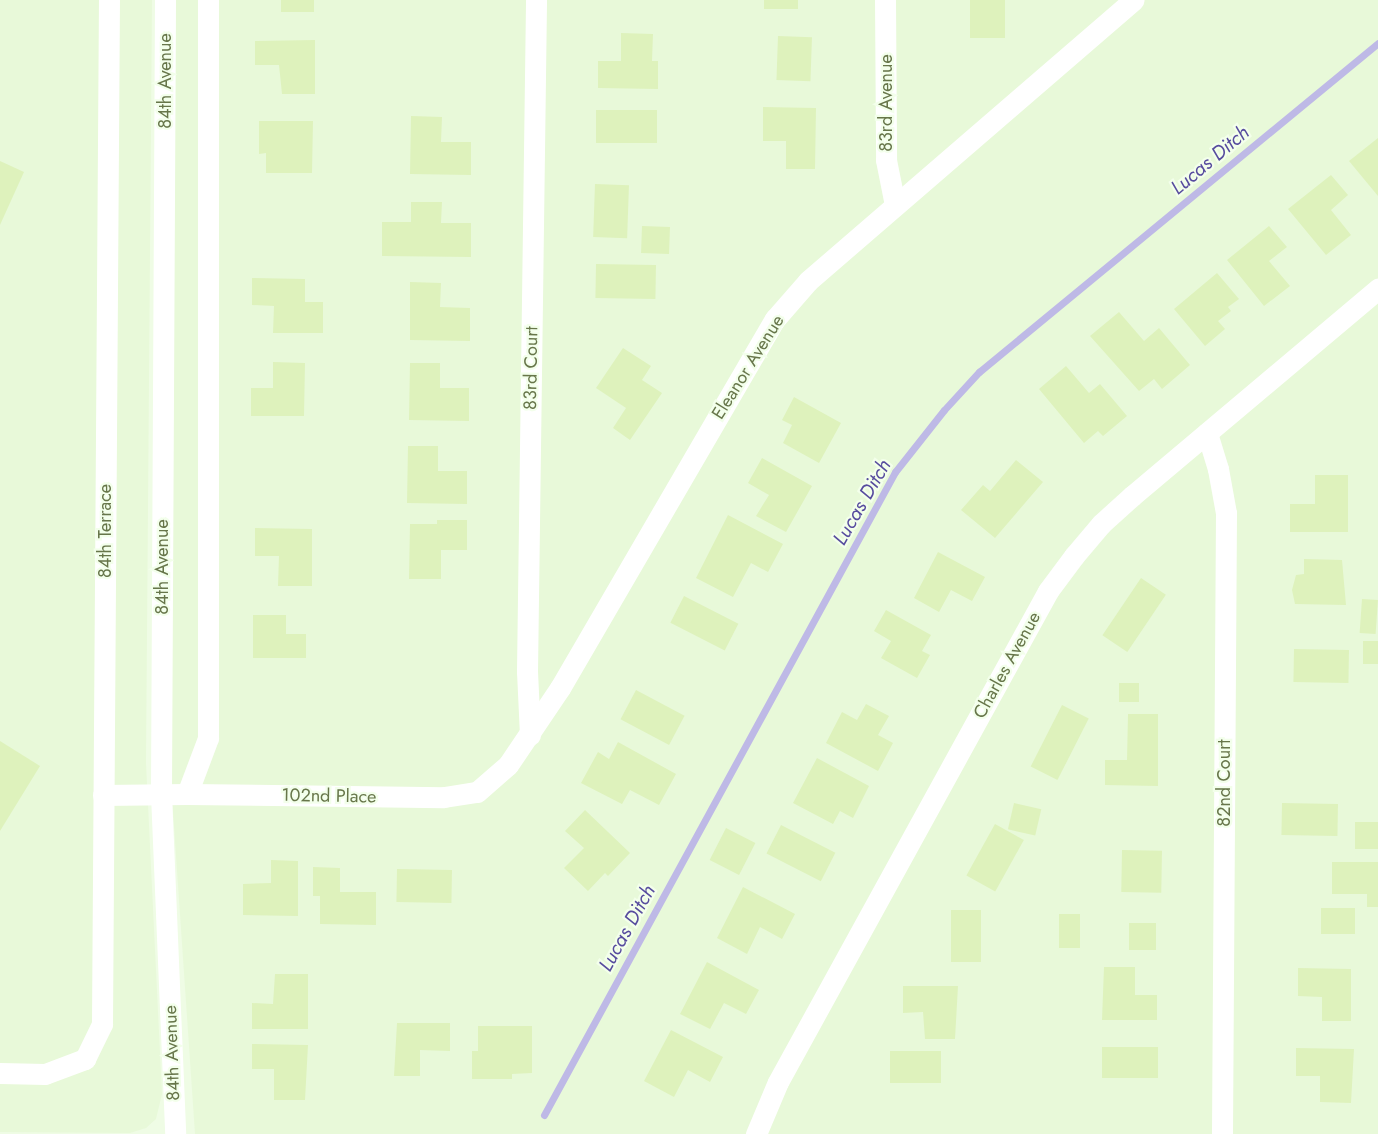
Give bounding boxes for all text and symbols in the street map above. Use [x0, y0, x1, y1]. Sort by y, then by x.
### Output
street label: 84th Avenue [154, 33, 176, 129]
street label: 83rd Avenue [875, 54, 897, 152]
water label: Lucas Ditch [1166, 120, 1254, 200]
street label: Eleanor Avenue [707, 311, 789, 423]
street label: 83rd Court [519, 326, 543, 410]
water label: Lucas Ditch [828, 455, 896, 549]
street label: 84th Terrace [94, 484, 116, 578]
street label: 84th Avenue [151, 519, 173, 615]
street label: Charles Avenue [969, 608, 1045, 722]
street label: 82nd Court [1213, 739, 1235, 827]
street label: 102nd Place [281, 784, 377, 808]
water label: Lucas Ditch [593, 881, 661, 975]
street label: 84th Avenue [160, 1005, 184, 1101]

